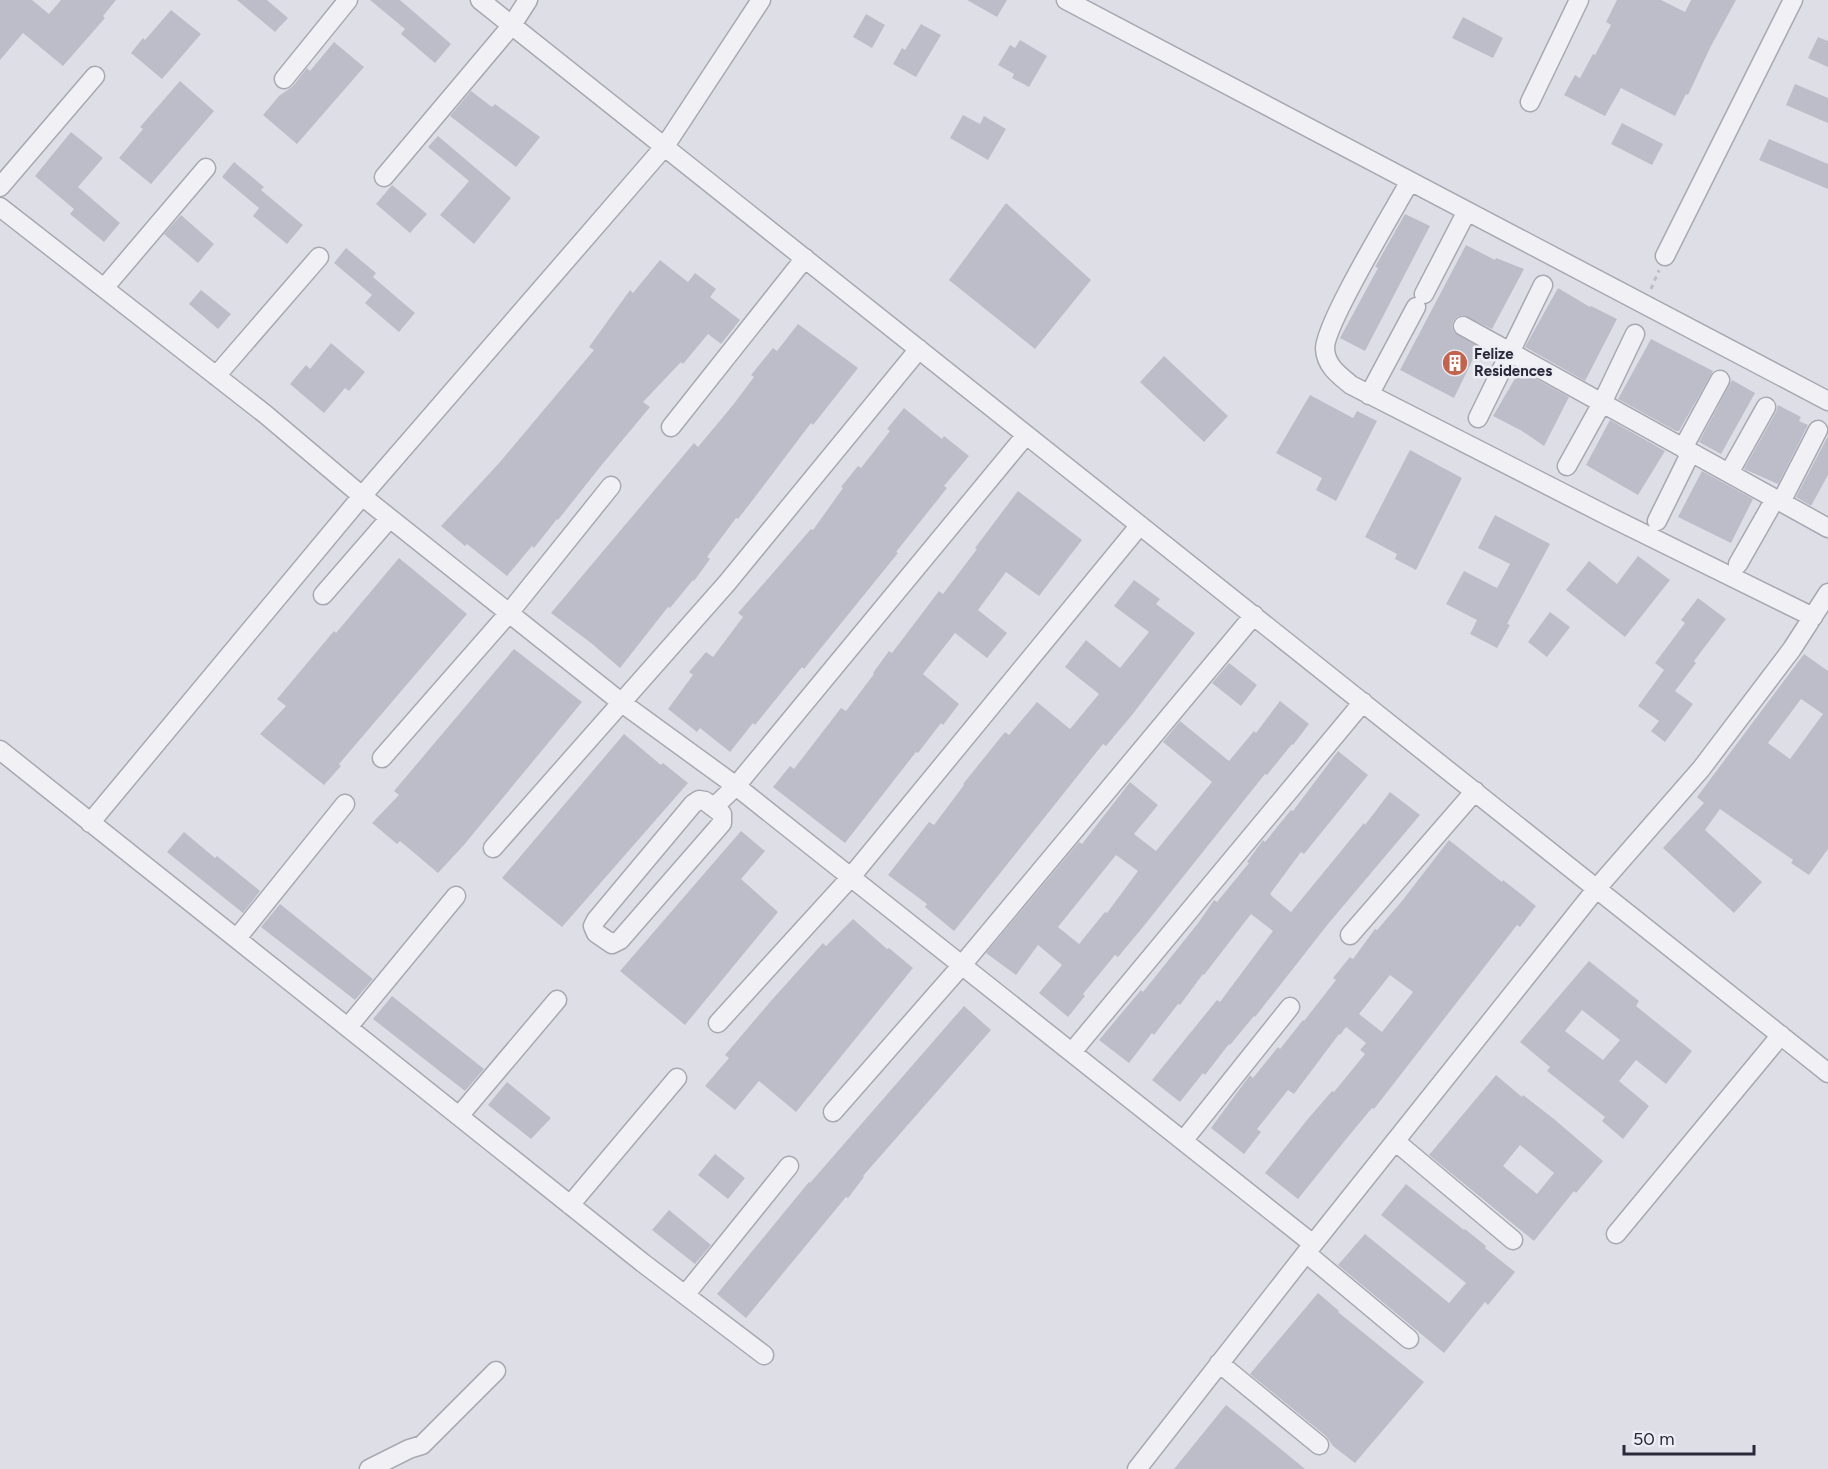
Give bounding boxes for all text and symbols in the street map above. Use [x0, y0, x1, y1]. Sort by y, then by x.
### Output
place label: Felize Residences [1474, 345, 1552, 380]
building icon: Felize Residences [1440, 348, 1470, 378]
scale bar [1624, 1418, 1754, 1456]
text: 50 m [1633, 1428, 1675, 1450]

